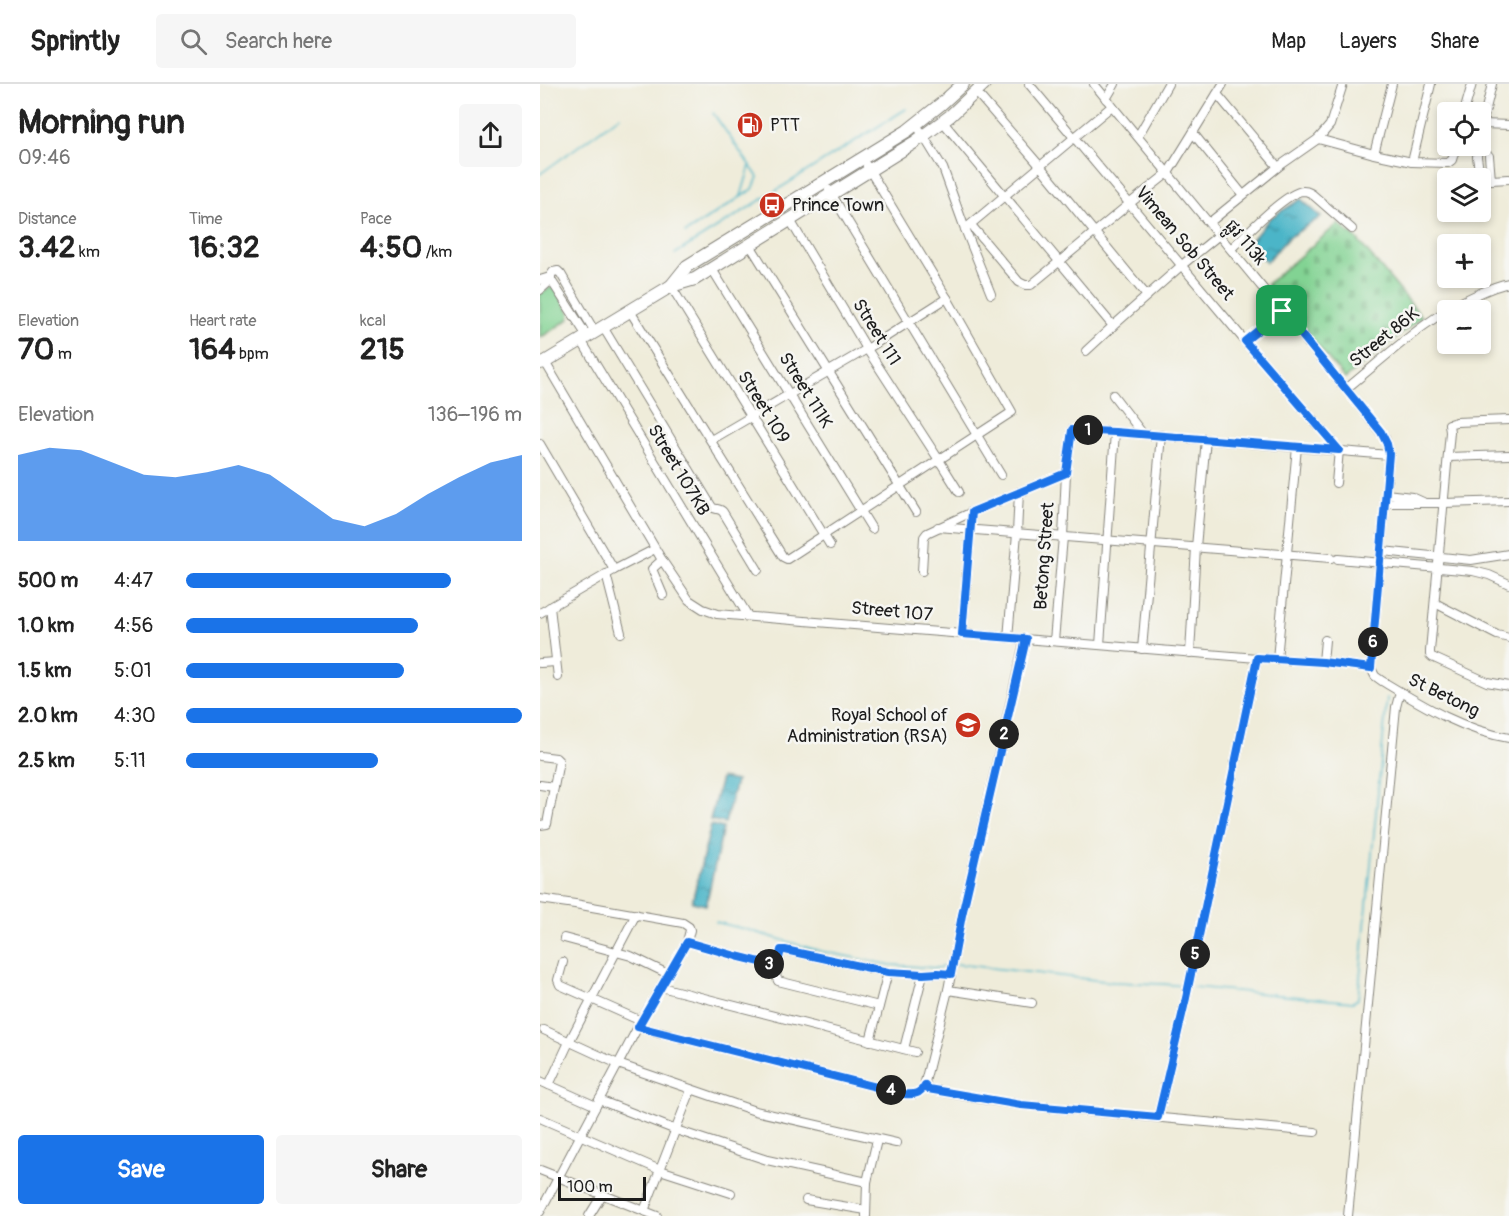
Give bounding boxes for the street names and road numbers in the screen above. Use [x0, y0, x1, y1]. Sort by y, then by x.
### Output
street label: Vimean Sob Street [1130, 182, 1240, 306]
street label: ផ្លូវ 113k [1217, 215, 1272, 273]
street label: Street 111 [847, 295, 906, 370]
street label: Street 86K [1345, 302, 1424, 372]
street label: Street 111K [773, 348, 838, 432]
street label: Street 109 [732, 367, 795, 448]
street label: Street 107KB [642, 420, 715, 520]
street label: Betong Street [1029, 501, 1060, 611]
street label: Street 107 [850, 596, 934, 627]
street label: St Betong [1404, 668, 1483, 723]

